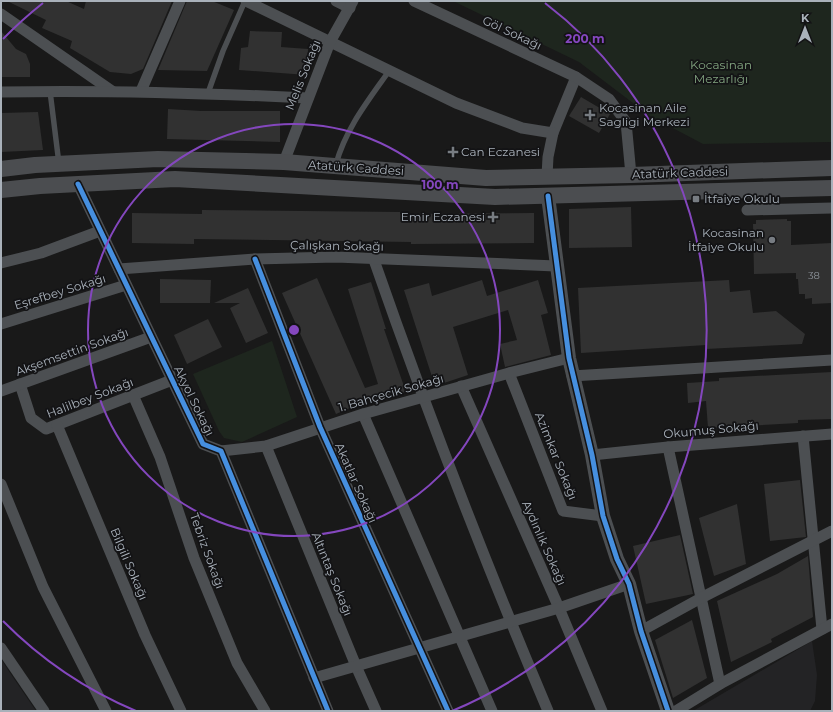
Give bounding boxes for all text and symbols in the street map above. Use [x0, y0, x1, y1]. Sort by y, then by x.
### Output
north arrow [785, 8, 825, 48]
text: K [801, 11, 810, 25]
street label: Göl Sokağı [480, 12, 544, 53]
text: 200 m [565, 31, 605, 46]
street label: Melis Sokağı [282, 37, 323, 112]
park label: Kocasinan Mezarlığı [690, 57, 752, 86]
place label: Kocasinan Aile Sagligi Merkezi [599, 100, 690, 129]
marker: Kocasinan Aile Sagligi Merkezi [584, 109, 596, 121]
place label: Can Eczanesi [461, 144, 540, 159]
marker: Can Eczanesi [448, 147, 458, 157]
street label: Atatürk Caddesi [307, 157, 405, 178]
street label: Atatürk Caddesi [632, 163, 728, 182]
text: 100 m [422, 177, 458, 192]
place label: İtfaiye Okulu [704, 191, 780, 206]
marker: İtfaiye Okulu [691, 194, 701, 204]
place label: Emir Eczanesi [401, 209, 485, 224]
marker: Emir Eczanesi [488, 212, 498, 222]
place label: Kocasinan İtfaiye Okulu [688, 225, 764, 254]
marker: Kocasinan İtfaiye Okulu [767, 235, 777, 245]
street label: Çalışkan Sokağı [290, 237, 384, 254]
house number: 38 [808, 269, 820, 282]
street label: Eşrefbey Sokağı [12, 270, 108, 313]
centre of rings [287, 323, 301, 337]
street label: Akşemsettin Sokağı [13, 324, 130, 379]
street label: Akyol Sokağı [171, 363, 218, 438]
street label: 1. Bahçecik Sokağı [336, 370, 445, 415]
street label: Halilbey Sokağı [44, 374, 135, 421]
street label: Azimkar Sokağı [532, 410, 581, 502]
street label: Okumuş Sokağı [663, 418, 759, 441]
street label: Akatlar Sokağı [332, 440, 381, 525]
street label: Aydınlık Sokağı [519, 498, 570, 588]
street label: Tebriz Sokağı [187, 511, 228, 591]
street label: Bilgili Sokağı [108, 525, 151, 602]
street label: Altıntaş Sokağı [309, 530, 356, 618]

